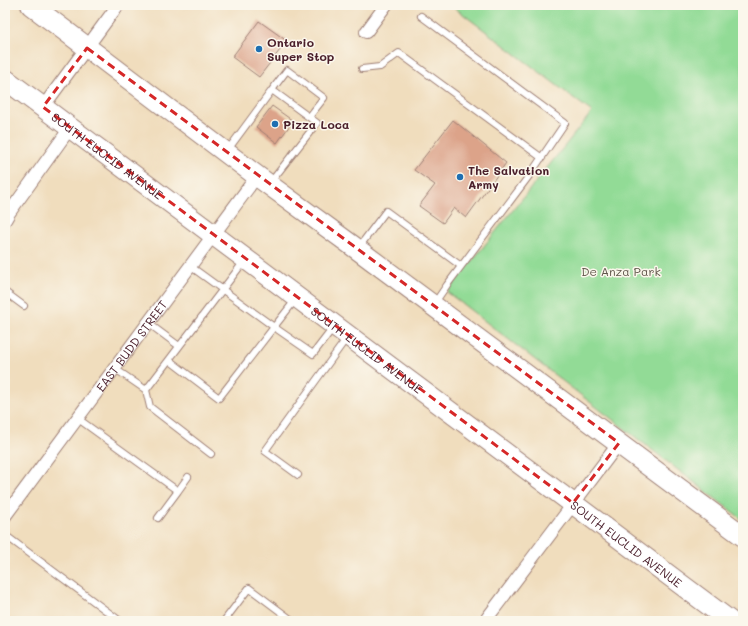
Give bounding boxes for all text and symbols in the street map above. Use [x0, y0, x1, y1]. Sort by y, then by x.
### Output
place label: Ontario Super Stop [267, 34, 335, 64]
marker: Ontario Super Stop [254, 44, 264, 54]
street label: SOUTH EUCLID AVENUE [48, 109, 167, 203]
place label: Pizza Loca [283, 116, 349, 132]
marker: Pizza Loca [270, 119, 280, 129]
place label: The Salvation Army [468, 162, 549, 192]
marker: The Salvation Army [455, 172, 465, 182]
park label: De Anza Park [581, 263, 661, 279]
street label: EAST BUDD STREET [92, 297, 171, 395]
street label: SOUTH EUCLID AVENUE [308, 303, 426, 397]
street label: SOUTH EUCLID AVENUE [567, 497, 686, 591]

